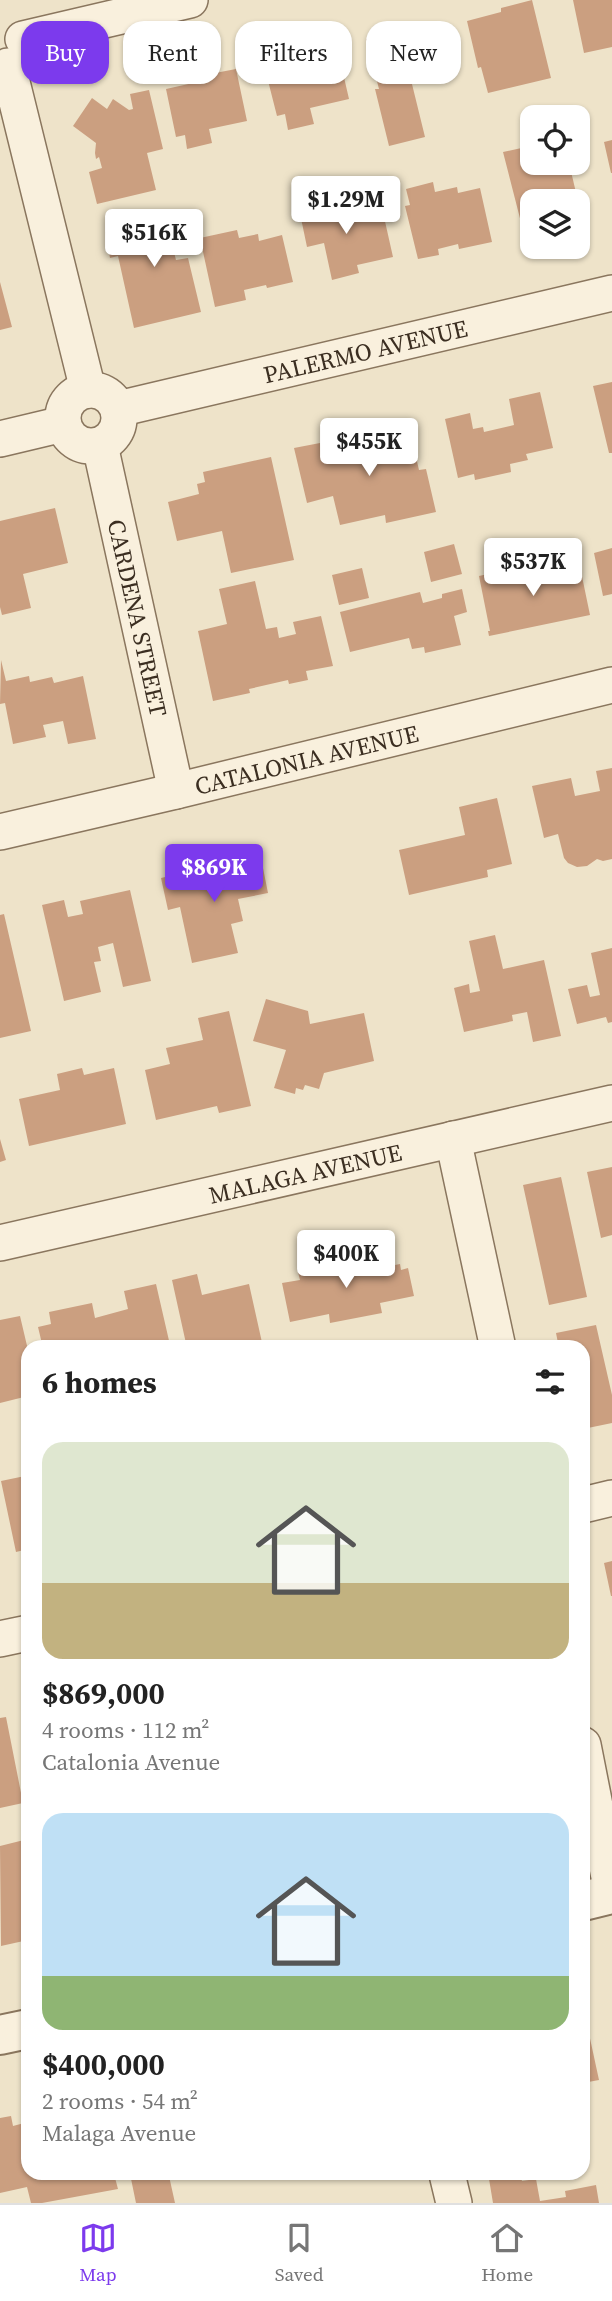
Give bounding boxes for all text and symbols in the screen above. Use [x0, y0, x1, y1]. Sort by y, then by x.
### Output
chip: Buy [21, 21, 109, 84]
chip: Rent [123, 21, 221, 84]
chip: Filters [235, 21, 352, 84]
chip: New [366, 21, 461, 84]
map controls [520, 105, 590, 259]
button: locate [520, 105, 590, 175]
pin: $1.29M [289, 176, 403, 236]
text: $1.29M [307, 183, 385, 215]
button: layers [520, 189, 590, 259]
pin: $516K [105, 210, 203, 269]
text: $516K [121, 216, 187, 248]
street label: PALERMO AVENUE [260, 311, 471, 391]
pin: $455K [320, 419, 418, 478]
text: $455K [336, 425, 402, 457]
street label: CARDENA STREET [100, 516, 176, 720]
pin: $537K [484, 538, 582, 598]
text: $537K [500, 545, 566, 577]
street label: CATALONIA AVENUE [191, 716, 422, 802]
pin: $869K [165, 844, 263, 904]
text: $869K [181, 851, 247, 883]
street label: MALAGA AVENUE [205, 1135, 405, 1211]
pin: $400K [297, 1230, 395, 1290]
text: $400K [313, 1237, 379, 1269]
text: 6 homes [42, 1362, 157, 1403]
icon: filters [531, 1363, 569, 1401]
icon: home [243, 1487, 369, 1613]
text: $869,000 [42, 1673, 165, 1714]
text: 4 rooms · 112 m² [42, 1714, 209, 1746]
text: Catalonia Avenue [42, 1746, 220, 1778]
icon: home [243, 1858, 369, 1984]
text: $400,000 [42, 2044, 165, 2085]
text: 2 rooms · 54 m² [42, 2085, 198, 2117]
text: Malaga Avenue [42, 2117, 196, 2149]
tab: Map [79, 2219, 117, 2287]
tab: Saved [275, 2219, 323, 2287]
tab: Home [481, 2219, 533, 2287]

